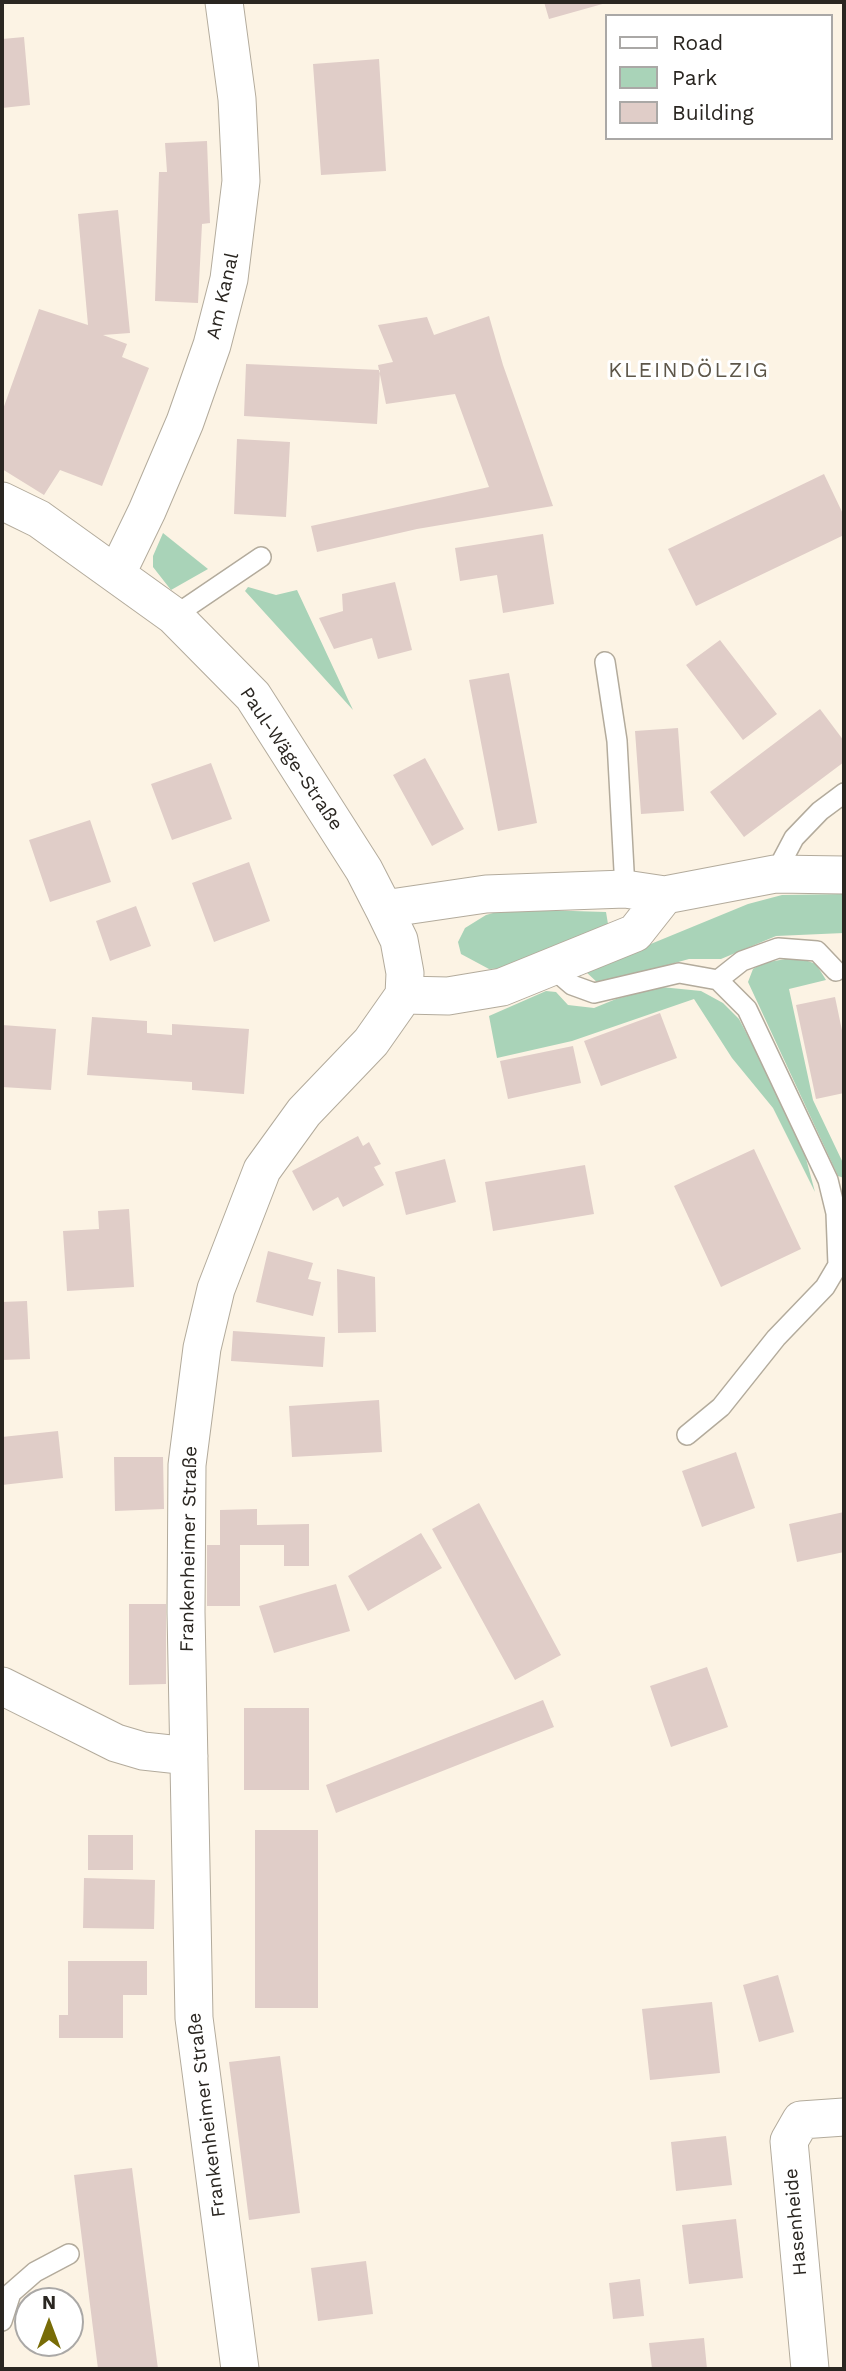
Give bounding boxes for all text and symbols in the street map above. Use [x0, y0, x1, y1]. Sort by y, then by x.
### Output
legend [604, 14, 832, 140]
text: Road [672, 30, 723, 55]
text: Park [672, 65, 717, 90]
text: Building [672, 100, 754, 125]
street label: Am Kanal [202, 250, 244, 342]
district label: KLEINDÖLZIG [610, 358, 768, 384]
street label: Paul-Wäge-Straße [235, 683, 347, 835]
street label: Frankenheimer Straße [176, 1446, 202, 1652]
street label: Frankenheimer Straße [183, 2011, 231, 2219]
street label: Hasenheide [780, 2167, 812, 2277]
north arrow [14, 2287, 84, 2357]
text: N [42, 2291, 56, 2314]

